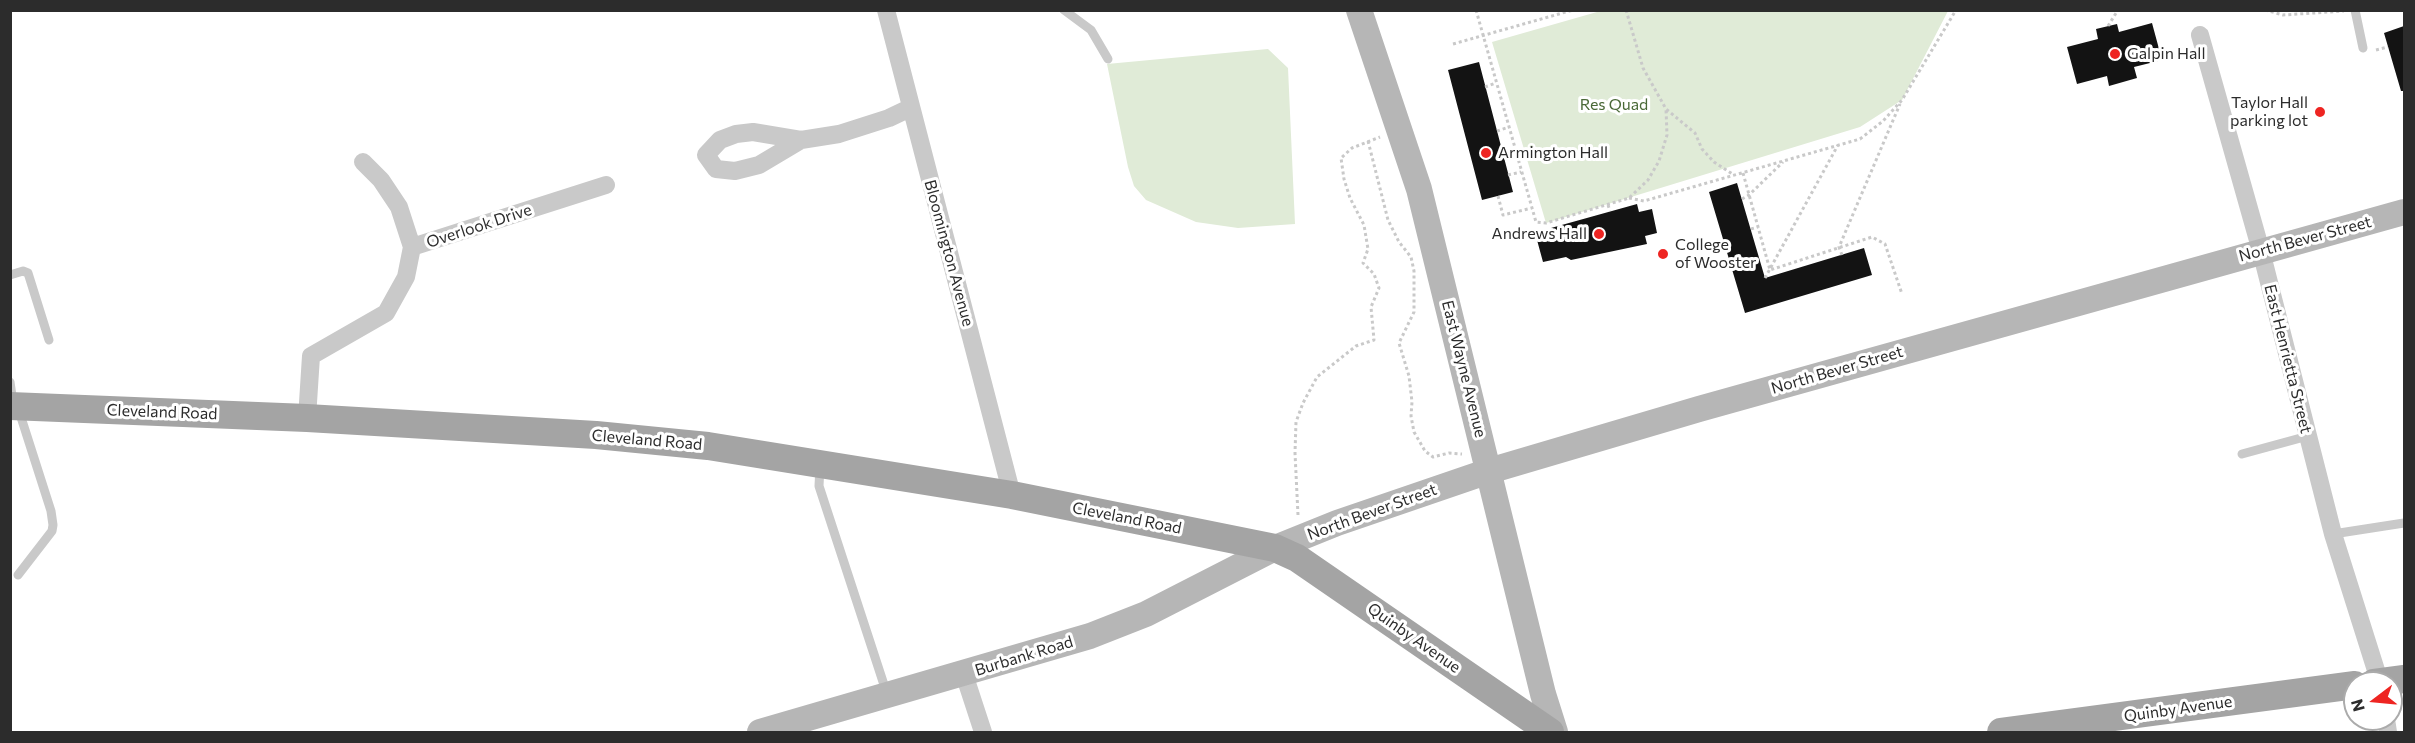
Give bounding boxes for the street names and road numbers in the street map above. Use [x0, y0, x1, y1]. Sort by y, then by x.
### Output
street label: Bloomington Avenue [920, 178, 978, 328]
street label: Overlook Drive [424, 200, 534, 252]
street label: North Bever Street [2237, 212, 2373, 266]
street label: East Henrietta Street [2260, 282, 2316, 436]
street label: East Wayne Avenue [1438, 298, 1490, 440]
street label: North Bever Street [1769, 342, 1905, 398]
street label: Cleveland Road [106, 400, 218, 424]
street label: Cleveland Road [591, 426, 703, 454]
street label: North Bever Street [1305, 480, 1439, 544]
street label: Cleveland Road [1071, 498, 1183, 538]
street label: Quinby Avenue [1364, 599, 1464, 677]
street label: Burbank Road [973, 632, 1075, 680]
street label: Quinby Avenue [2123, 692, 2233, 726]

